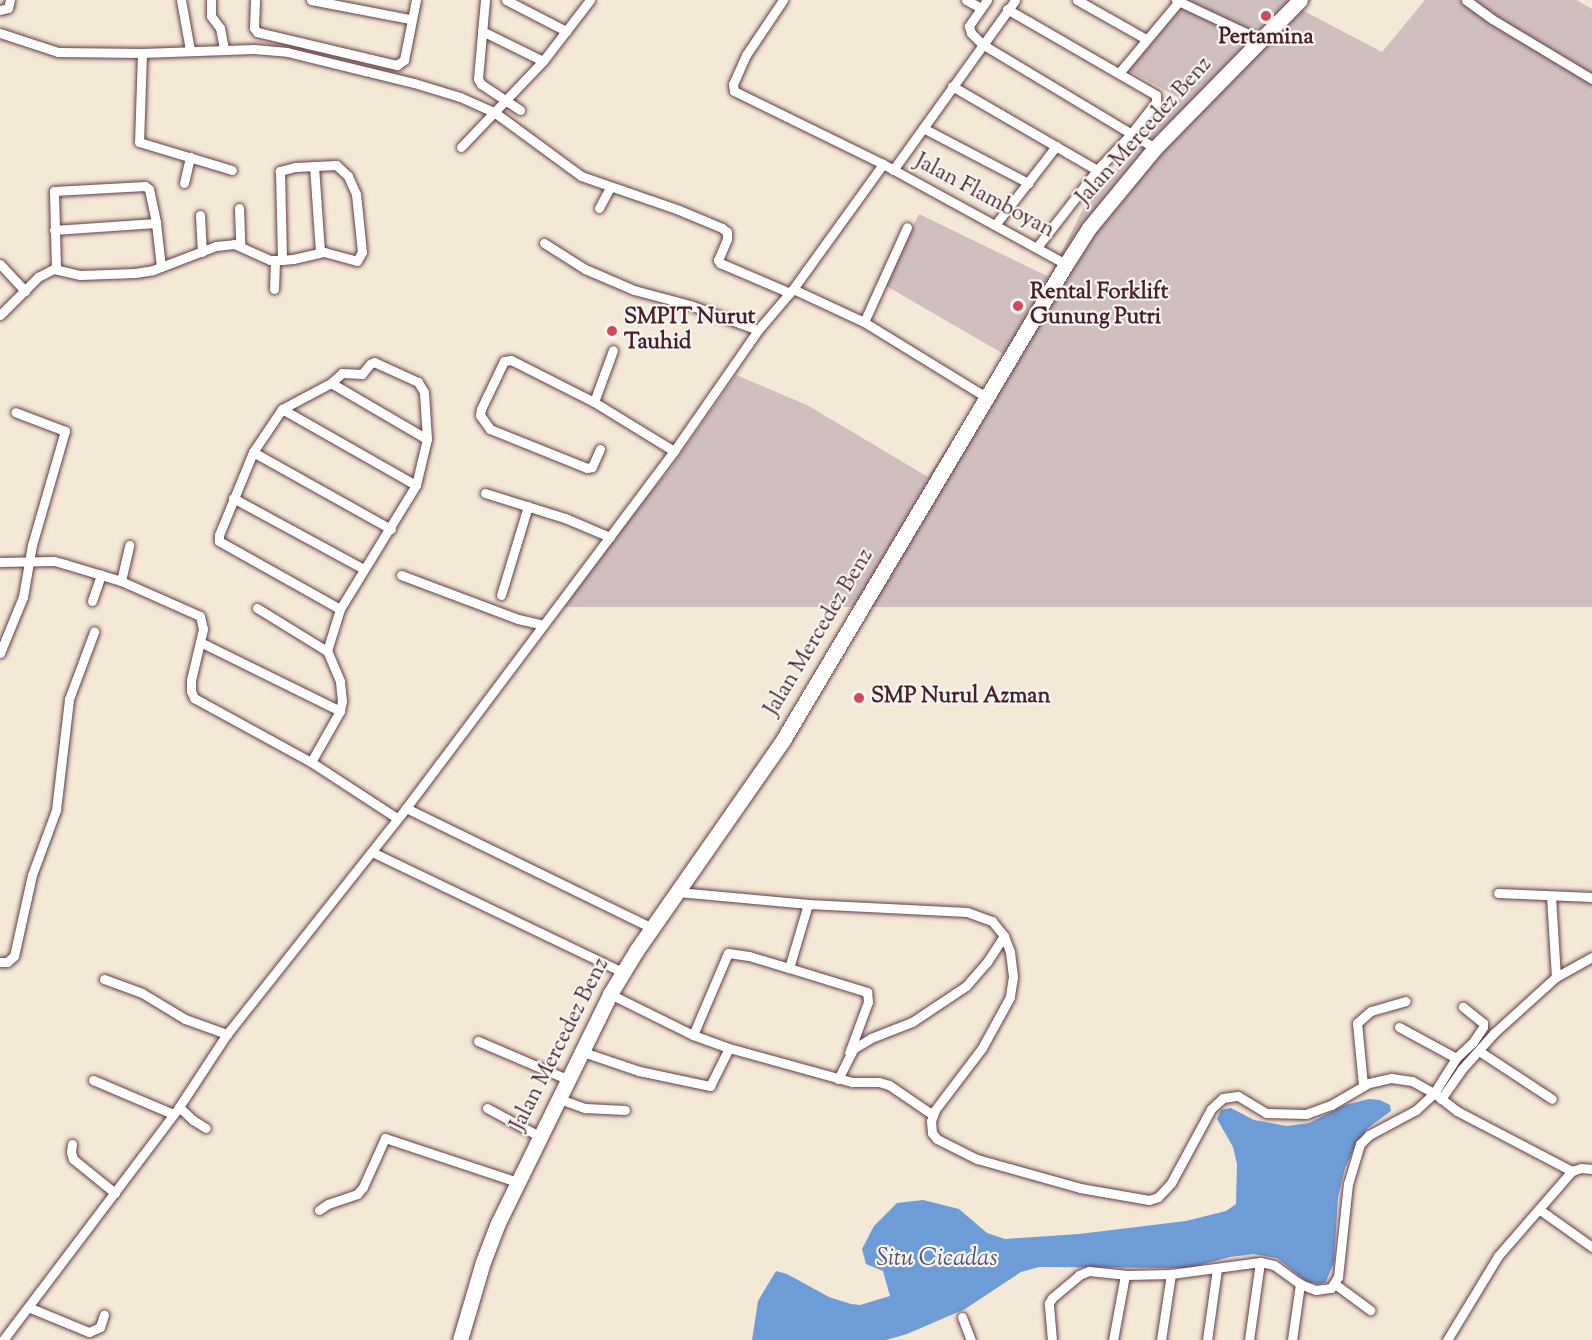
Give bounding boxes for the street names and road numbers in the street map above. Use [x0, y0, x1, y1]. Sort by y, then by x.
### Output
street label: Jalan Mercedez Benz [1072, 53, 1218, 211]
street label: Jalan Flamboyan [910, 149, 1058, 245]
street label: Jalan Mercedez Benz [760, 545, 880, 721]
street label: Jalan Mercedez Benz [506, 954, 616, 1136]

